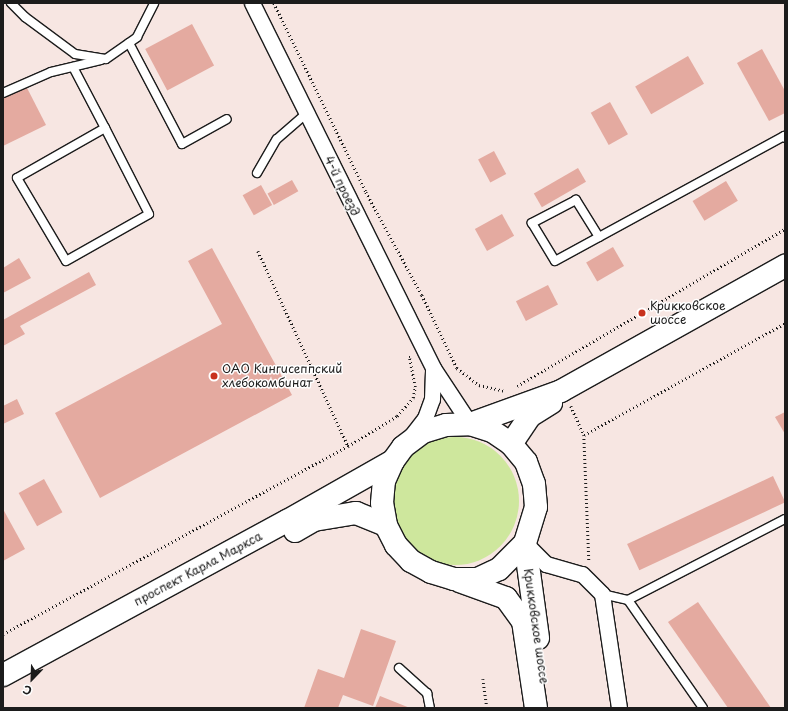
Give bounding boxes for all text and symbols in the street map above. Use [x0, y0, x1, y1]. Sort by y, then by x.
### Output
street label: 4-й проезд [321, 154, 363, 218]
place label: Крикковское шоссе [650, 299, 726, 327]
marker: Крикковское шоссе [637, 308, 647, 318]
place label: ОАО Кингисеппский хлебокомбинат [222, 362, 343, 390]
marker: ОАО Кингисеппский хлебокомбинат [209, 371, 219, 381]
street label: проспект Карла Маркса [131, 529, 265, 609]
street label: Крикковское шоссе [521, 568, 551, 684]
north arrow [12, 659, 52, 699]
text: С [20, 681, 34, 700]

